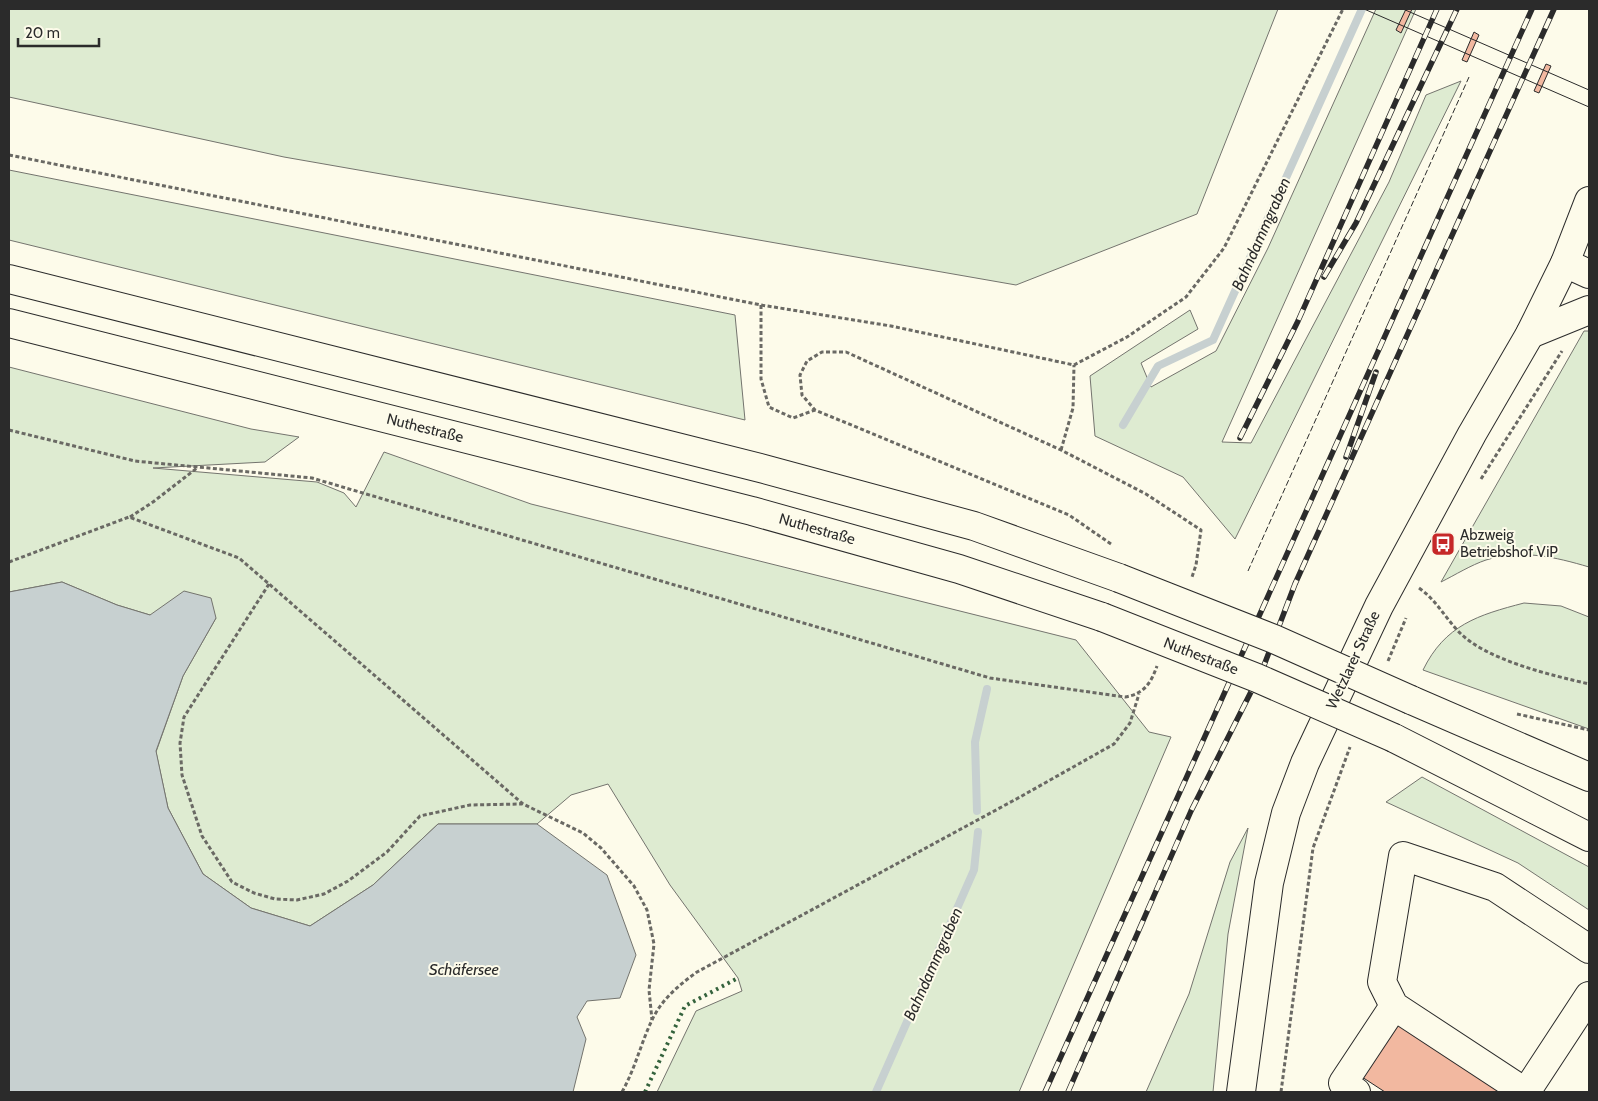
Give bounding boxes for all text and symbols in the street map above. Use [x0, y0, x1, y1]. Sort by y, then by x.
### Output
scale bar [18, 15, 99, 47]
text: 20 m [25, 24, 60, 42]
water label: Bahndammgraben [1228, 175, 1294, 293]
street label: Nuthestraße [385, 410, 466, 446]
street label: Nuthestraße [777, 510, 858, 549]
place label: Abzweig Betriebshof ViP [1460, 526, 1558, 561]
bus stop icon: Abzweig Betriebshof ViP [1430, 531, 1456, 557]
street label: Wetzlarer Straße [1322, 608, 1384, 712]
street label: Nuthestraße [1161, 634, 1241, 679]
water label: Bahndammgraben [900, 905, 966, 1023]
water label: Schäfersee [429, 960, 499, 979]

